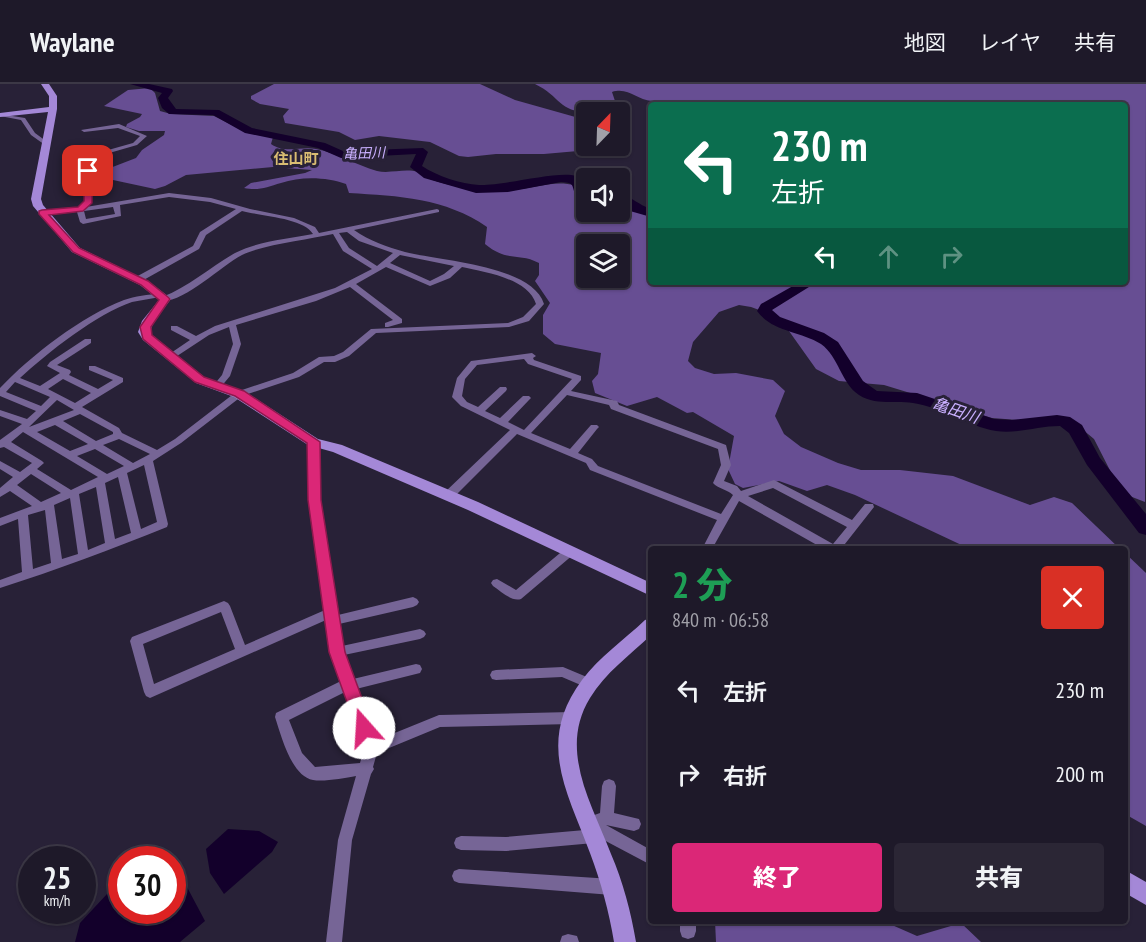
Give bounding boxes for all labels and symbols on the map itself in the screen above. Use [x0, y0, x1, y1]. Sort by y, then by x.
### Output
north arrow [576, 102, 630, 156]
water label: 亀田川 [343, 143, 387, 163]
pin [62, 145, 113, 196]
district label: 住山町 [273, 149, 319, 168]
water label: 亀田川 [930, 393, 984, 428]
position arrow [332, 696, 396, 760]
speed limit sign: 30 [108, 846, 186, 924]

